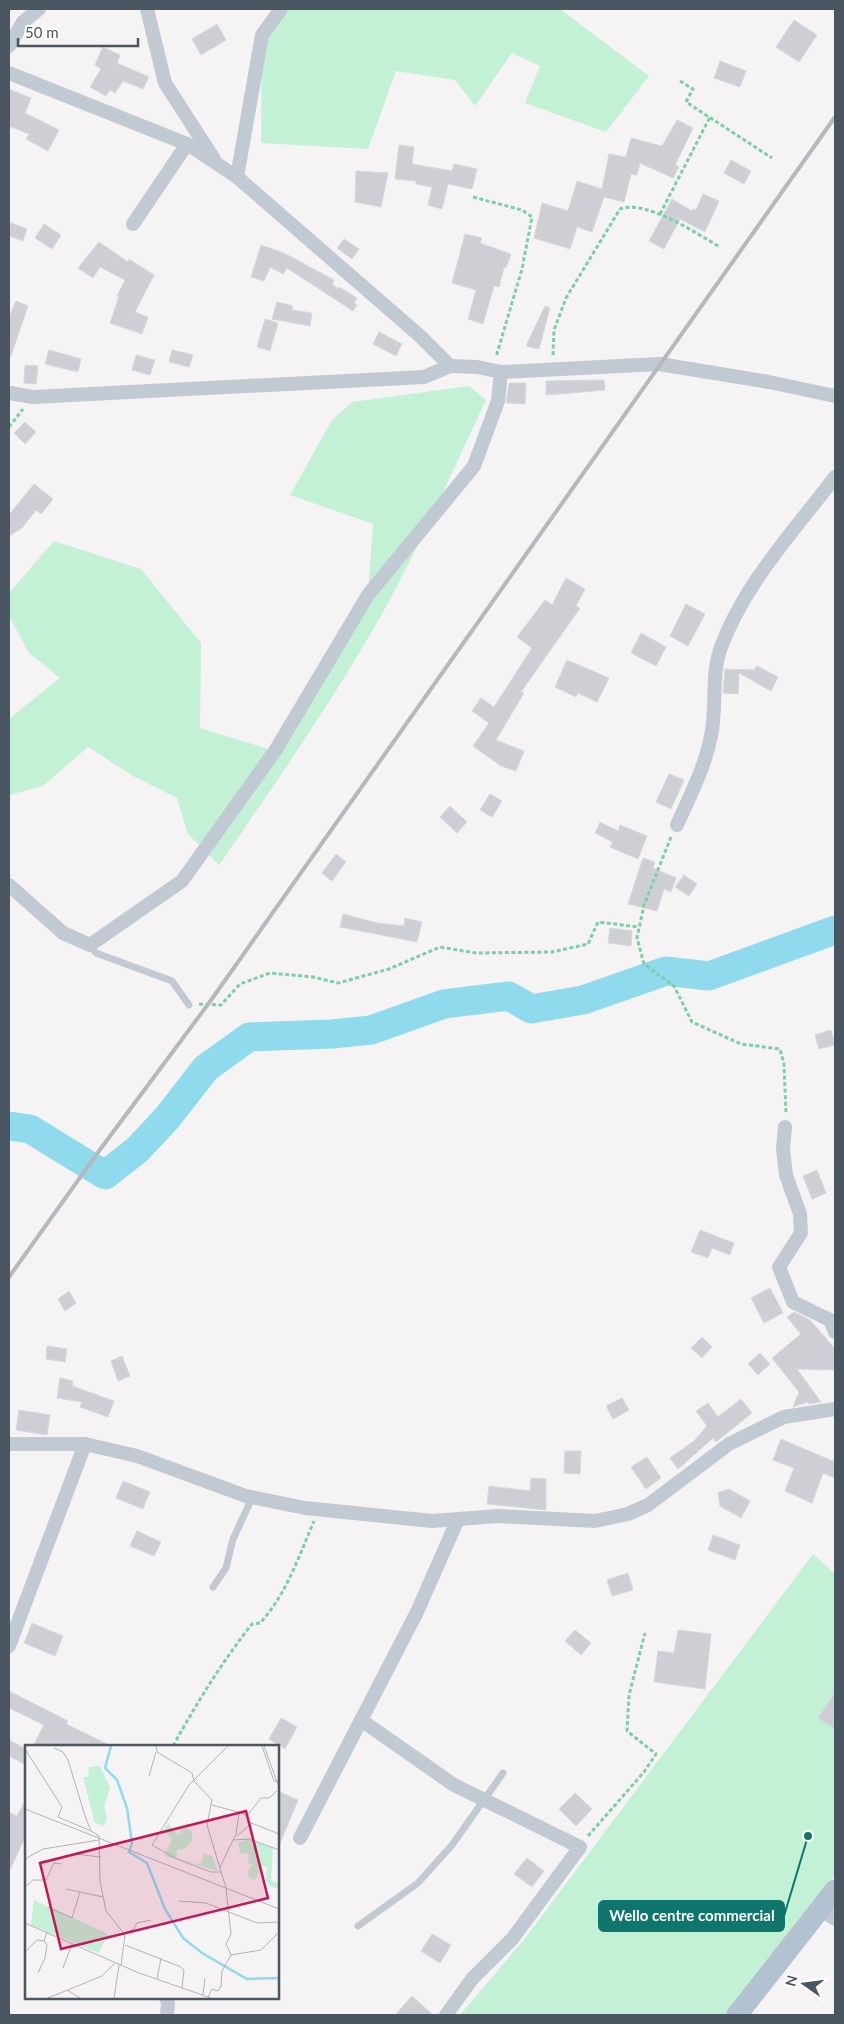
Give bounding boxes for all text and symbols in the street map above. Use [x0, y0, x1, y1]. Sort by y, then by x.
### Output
scale bar [18, 15, 138, 47]
text: 50 m [25, 23, 59, 41]
inset map [25, 1745, 279, 1999]
callout: Wello centre commercial [599, 1901, 784, 1931]
text: Wello centre commercial [609, 1906, 775, 1924]
north arrow [779, 1959, 829, 2009]
text: N [781, 1973, 800, 1988]

